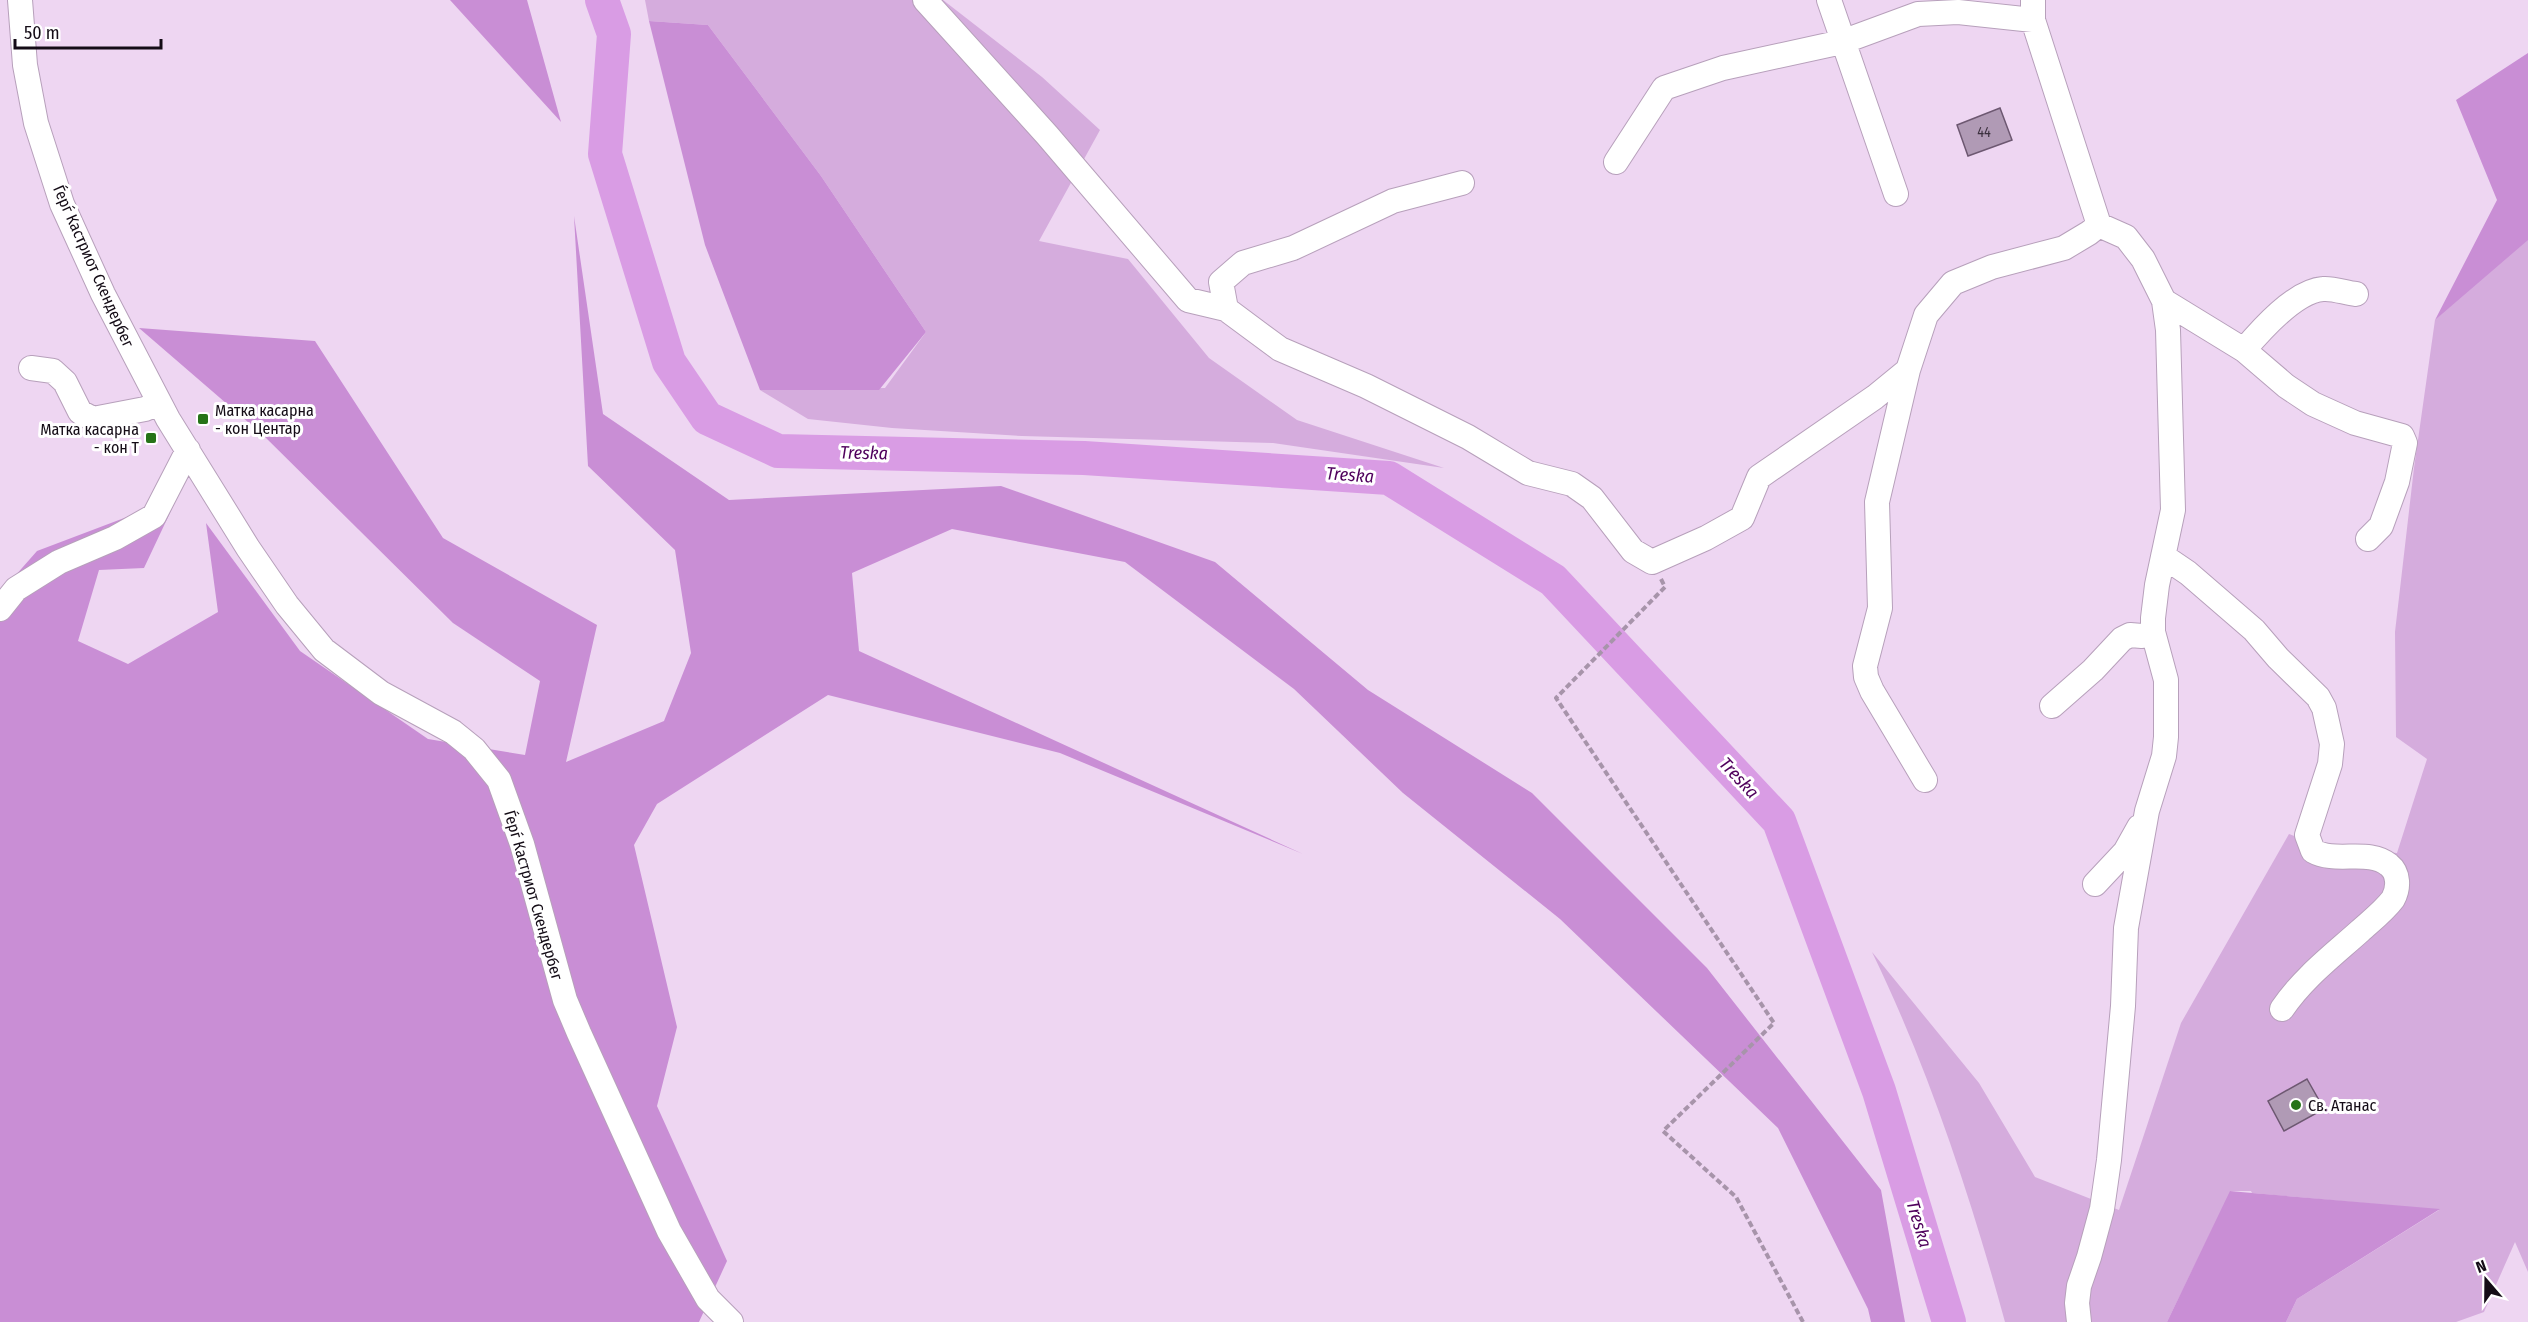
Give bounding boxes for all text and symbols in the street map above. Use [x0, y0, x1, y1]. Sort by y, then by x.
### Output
scale bar [15, 12, 160, 50]
text: 50 m [24, 22, 60, 44]
house number: 44 [1977, 124, 1991, 141]
street label: Ѓерѓ Кастриот Скендербег [49, 182, 138, 351]
place label: Матка касарна - кон Центар [215, 401, 314, 438]
marker: Матка касарна - кон Центар [196, 412, 210, 426]
place label: Матка касарна - кон Т [40, 420, 140, 457]
marker: Матка касарна - кон Т [144, 431, 158, 445]
water label: Treska [840, 442, 888, 464]
water label: Treska [1325, 462, 1375, 488]
water label: Treska [1715, 753, 1763, 803]
street label: Ѓерѓ Кастриот Скендербег [500, 808, 567, 983]
place label: Св. Атанас [2308, 1096, 2376, 1115]
marker: Св. Атанас [2289, 1098, 2303, 1112]
water label: Treska [1901, 1198, 1937, 1250]
north arrow [2456, 1250, 2516, 1310]
text: N [2473, 1256, 2489, 1277]

